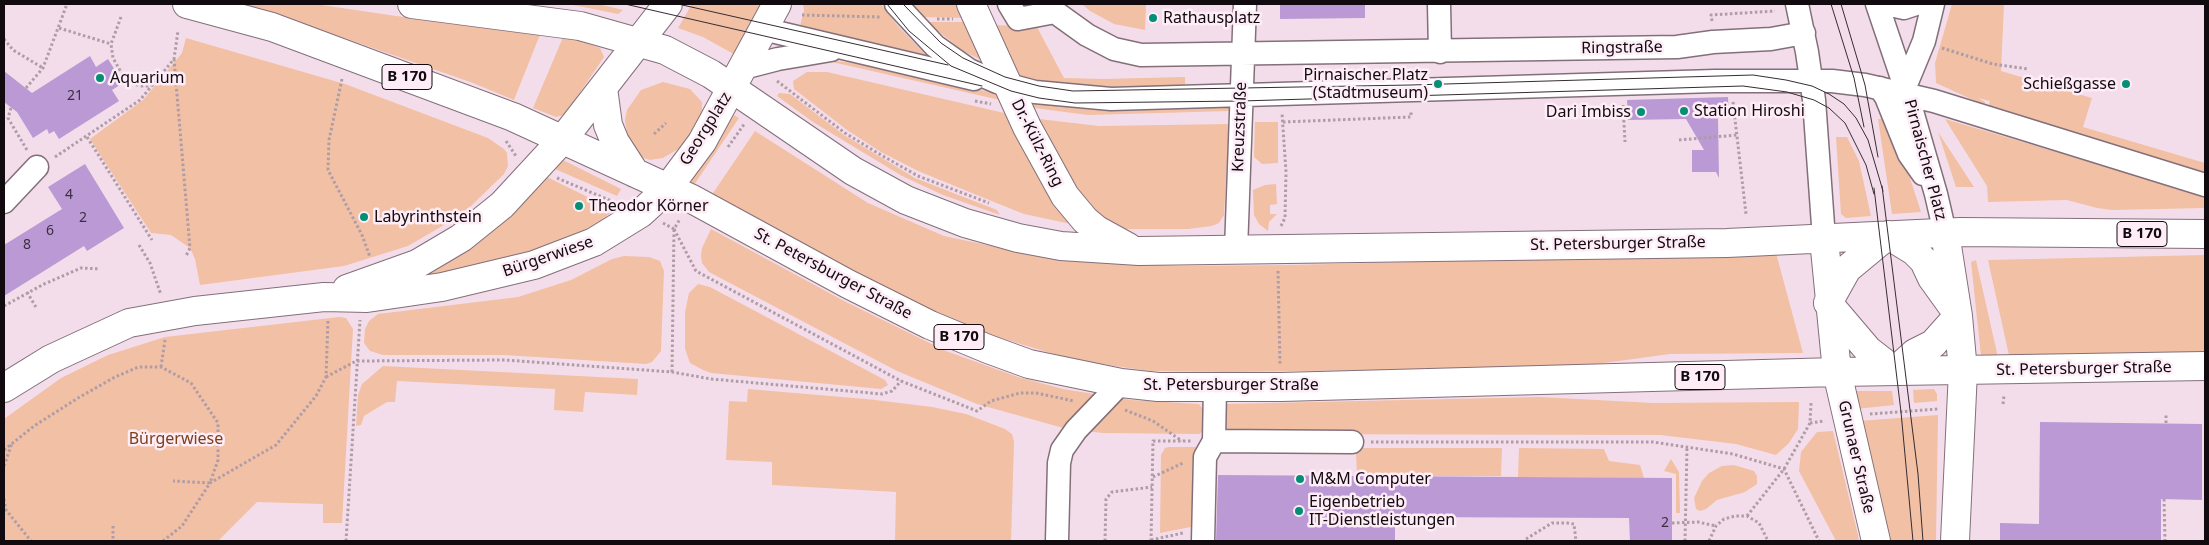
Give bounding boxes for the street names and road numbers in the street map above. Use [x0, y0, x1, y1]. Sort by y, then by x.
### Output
street label: Ringstraße [1581, 38, 1663, 58]
road number: B 170 [382, 64, 432, 90]
street label: Kreuzstraße [1229, 81, 1251, 173]
street label: Georgplatz [676, 89, 736, 169]
street label: Dr.-Külz-Ring [1007, 96, 1067, 190]
street label: Pirnaischer Platz [1900, 97, 1950, 223]
road number: B 170 [2117, 222, 2167, 246]
street label: St. Petersburger Straße [751, 224, 915, 324]
street label: Bürgerwiese [500, 233, 596, 281]
street label: St. Petersburger Straße [1530, 233, 1706, 255]
road number: B 170 [934, 324, 984, 350]
street label: St. Petersburger Straße [1996, 358, 2172, 380]
road number: B 170 [1675, 364, 1725, 390]
street label: St. Petersburger Straße [1143, 375, 1319, 395]
street label: Grunaer Straße [1834, 398, 1878, 516]

